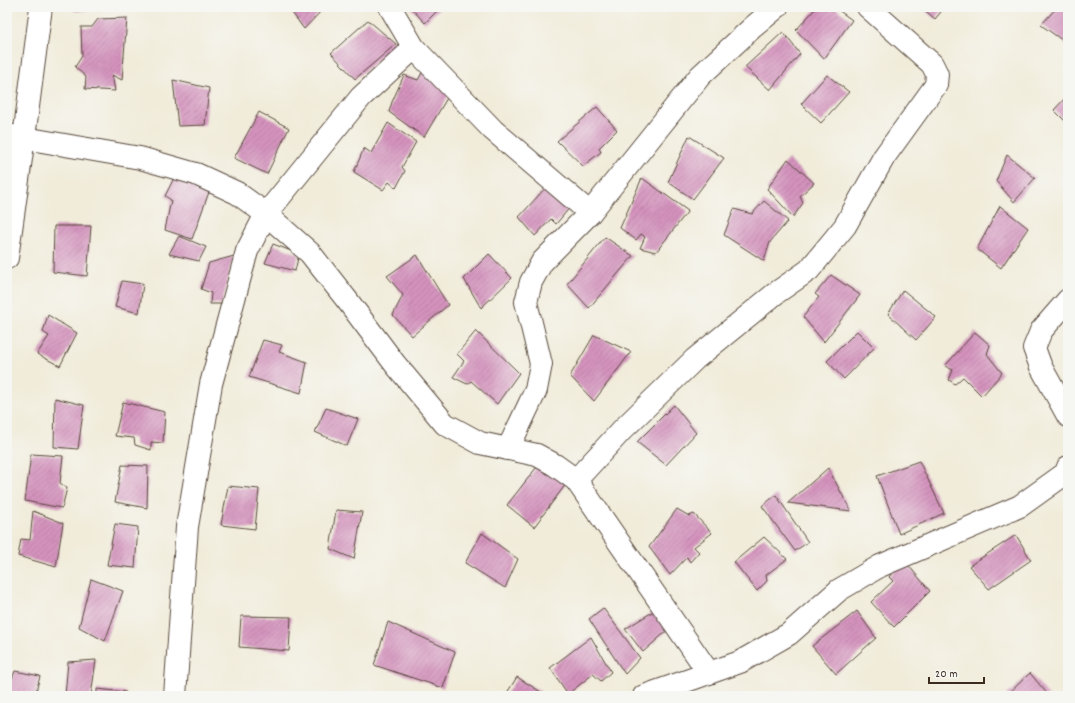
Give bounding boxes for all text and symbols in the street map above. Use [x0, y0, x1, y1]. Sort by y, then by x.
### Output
scale bar [929, 659, 984, 685]
text: 20 m [935, 666, 958, 683]

